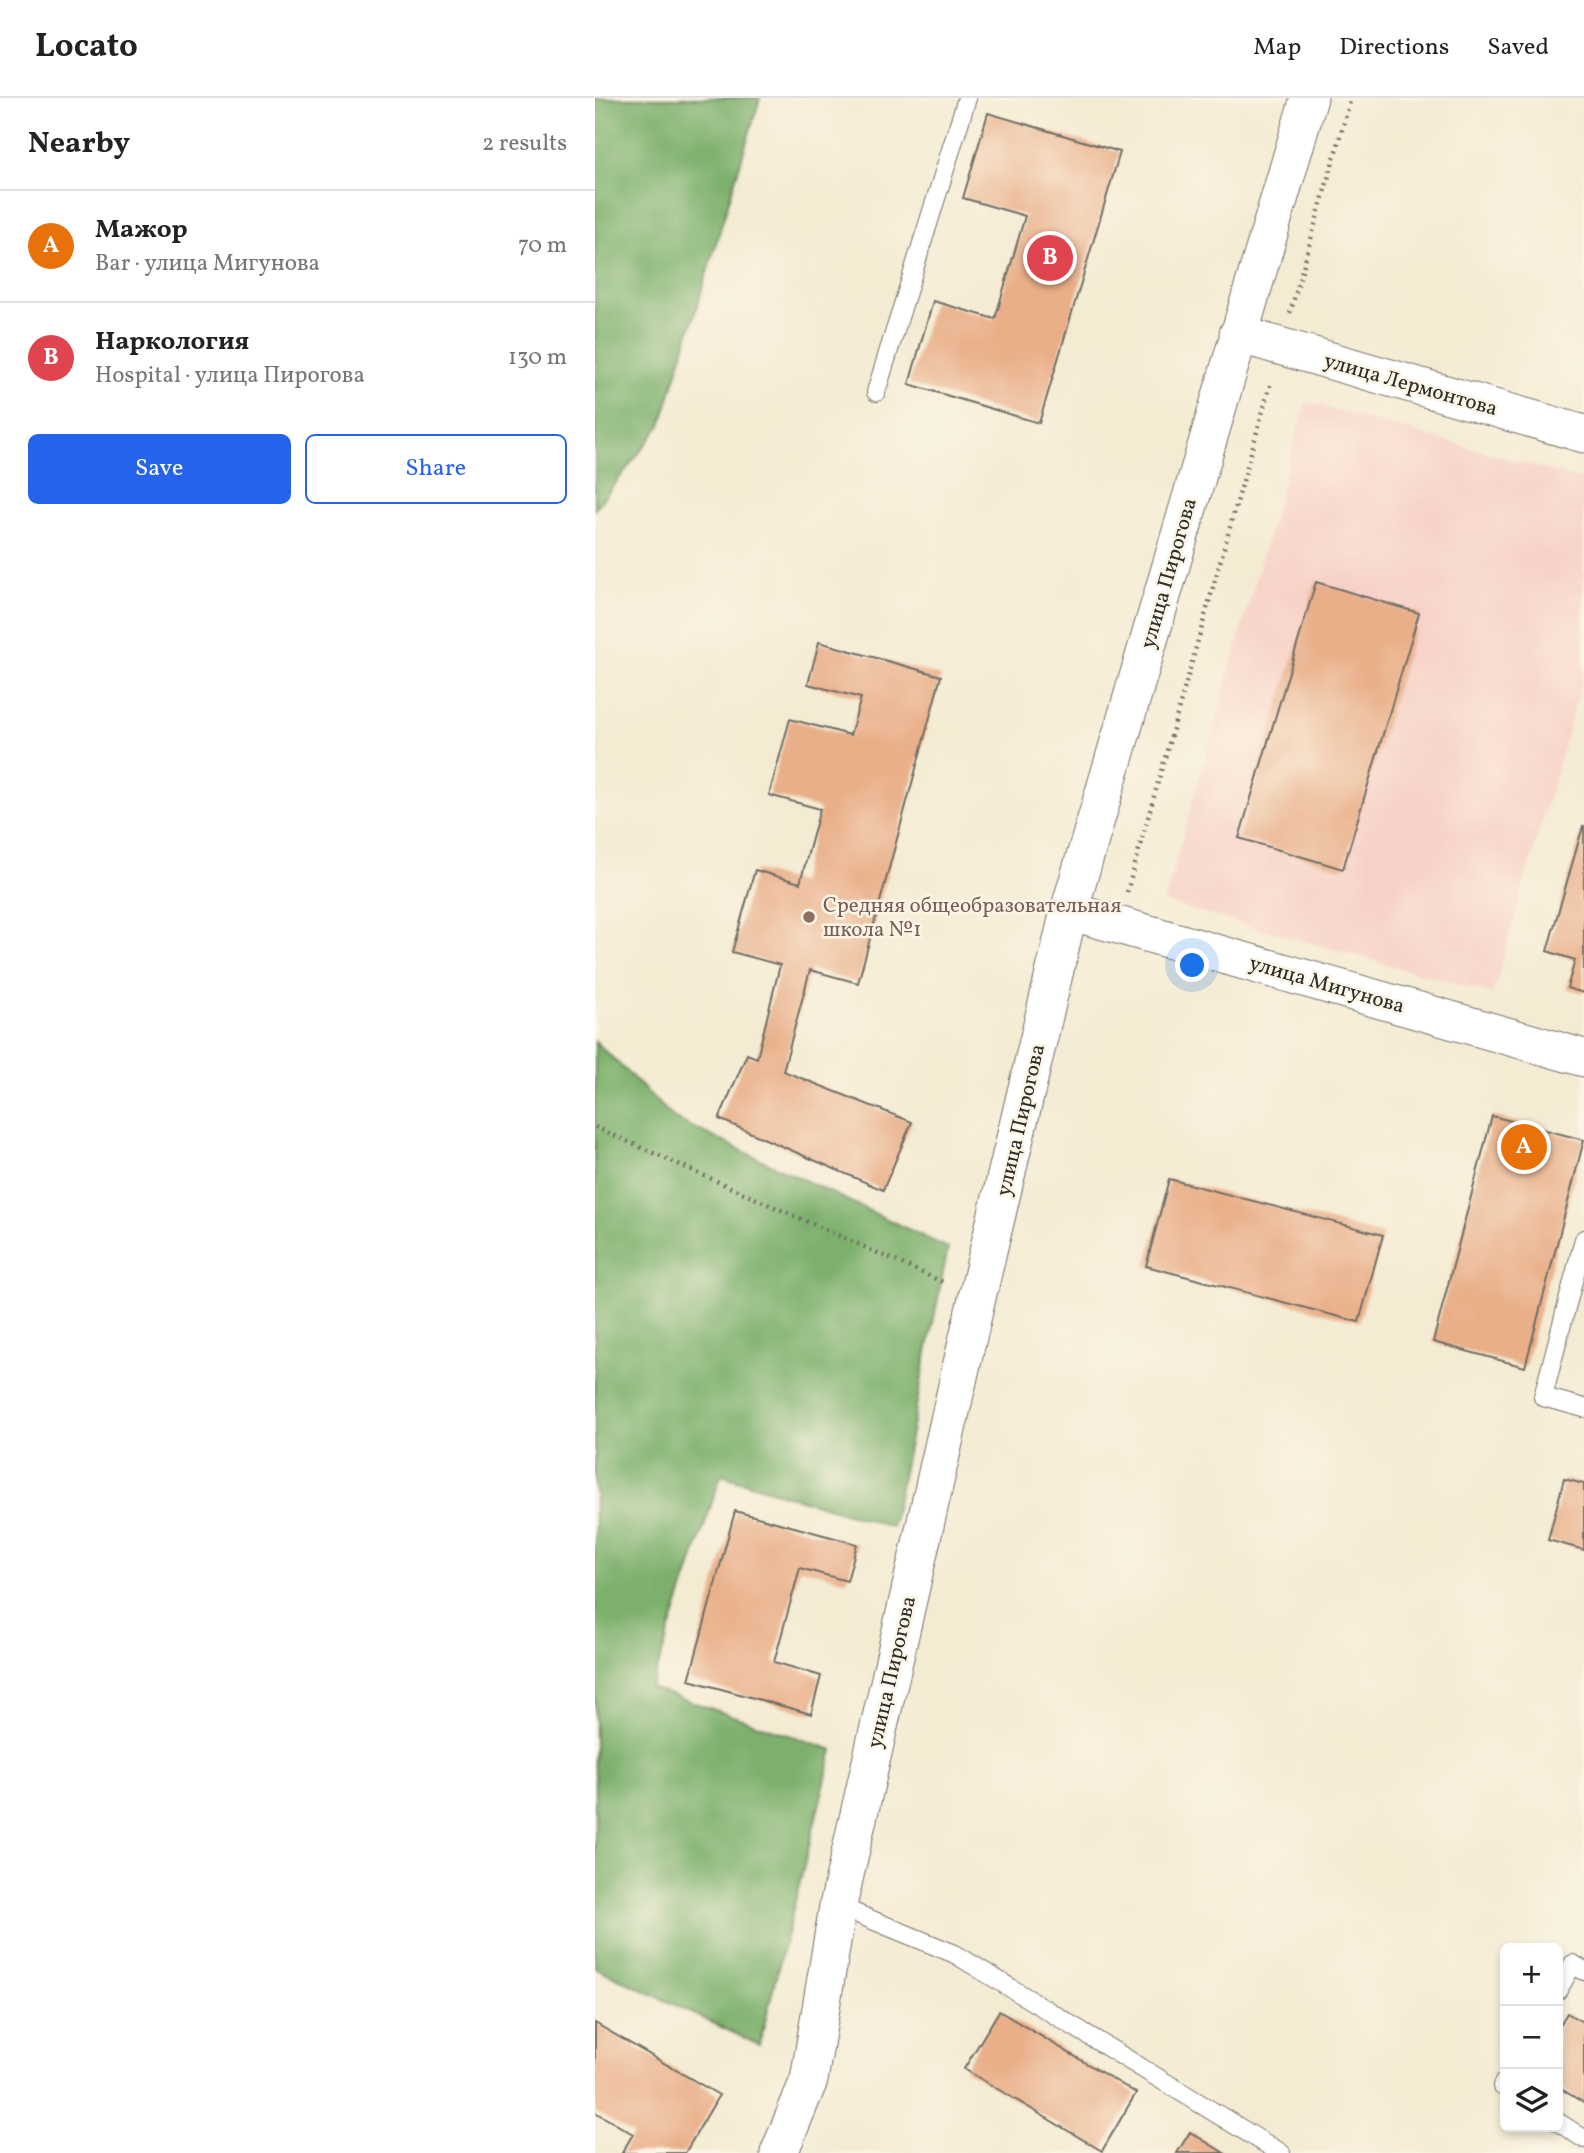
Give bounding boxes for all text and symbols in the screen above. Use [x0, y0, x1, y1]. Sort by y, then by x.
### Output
text: Locato [35, 25, 138, 71]
text: Map [1253, 31, 1301, 65]
text: Directions [1339, 31, 1449, 65]
text: Saved [1487, 31, 1549, 65]
text: Nearby [28, 123, 130, 165]
text: 2 results [482, 128, 567, 160]
text: Мажор [95, 212, 188, 248]
text: A [43, 230, 59, 262]
text: 70 m [518, 230, 567, 262]
pin: B [1027, 232, 1073, 284]
text: Bar · улица Мигунова [95, 248, 320, 280]
text: Наркология [95, 324, 249, 360]
text: B [43, 342, 59, 374]
text: 130 m [508, 342, 567, 374]
street label: улица Лермонтова [1320, 347, 1501, 424]
text: Hospital · улица Пирогова [95, 360, 365, 392]
button: Save [28, 434, 291, 504]
button: Share [305, 434, 567, 504]
street label: улица Пирогова [1134, 495, 1205, 652]
place label: Средняя общеобразовательная школа №1 [823, 892, 1122, 945]
marker: Средняя общеобразовательная школа №1 [801, 909, 817, 925]
your location [1175, 948, 1209, 982]
street label: улица Мигунова [1245, 949, 1408, 1022]
street label: улица Пирогова [990, 1041, 1053, 1199]
pin: A [1501, 1121, 1547, 1173]
street label: улица Пирогова [861, 1593, 924, 1751]
map controls [1500, 1943, 1563, 2132]
button: + [1500, 1943, 1563, 2006]
button: − [1500, 2006, 1563, 2069]
button: layers [1500, 2069, 1563, 2132]

